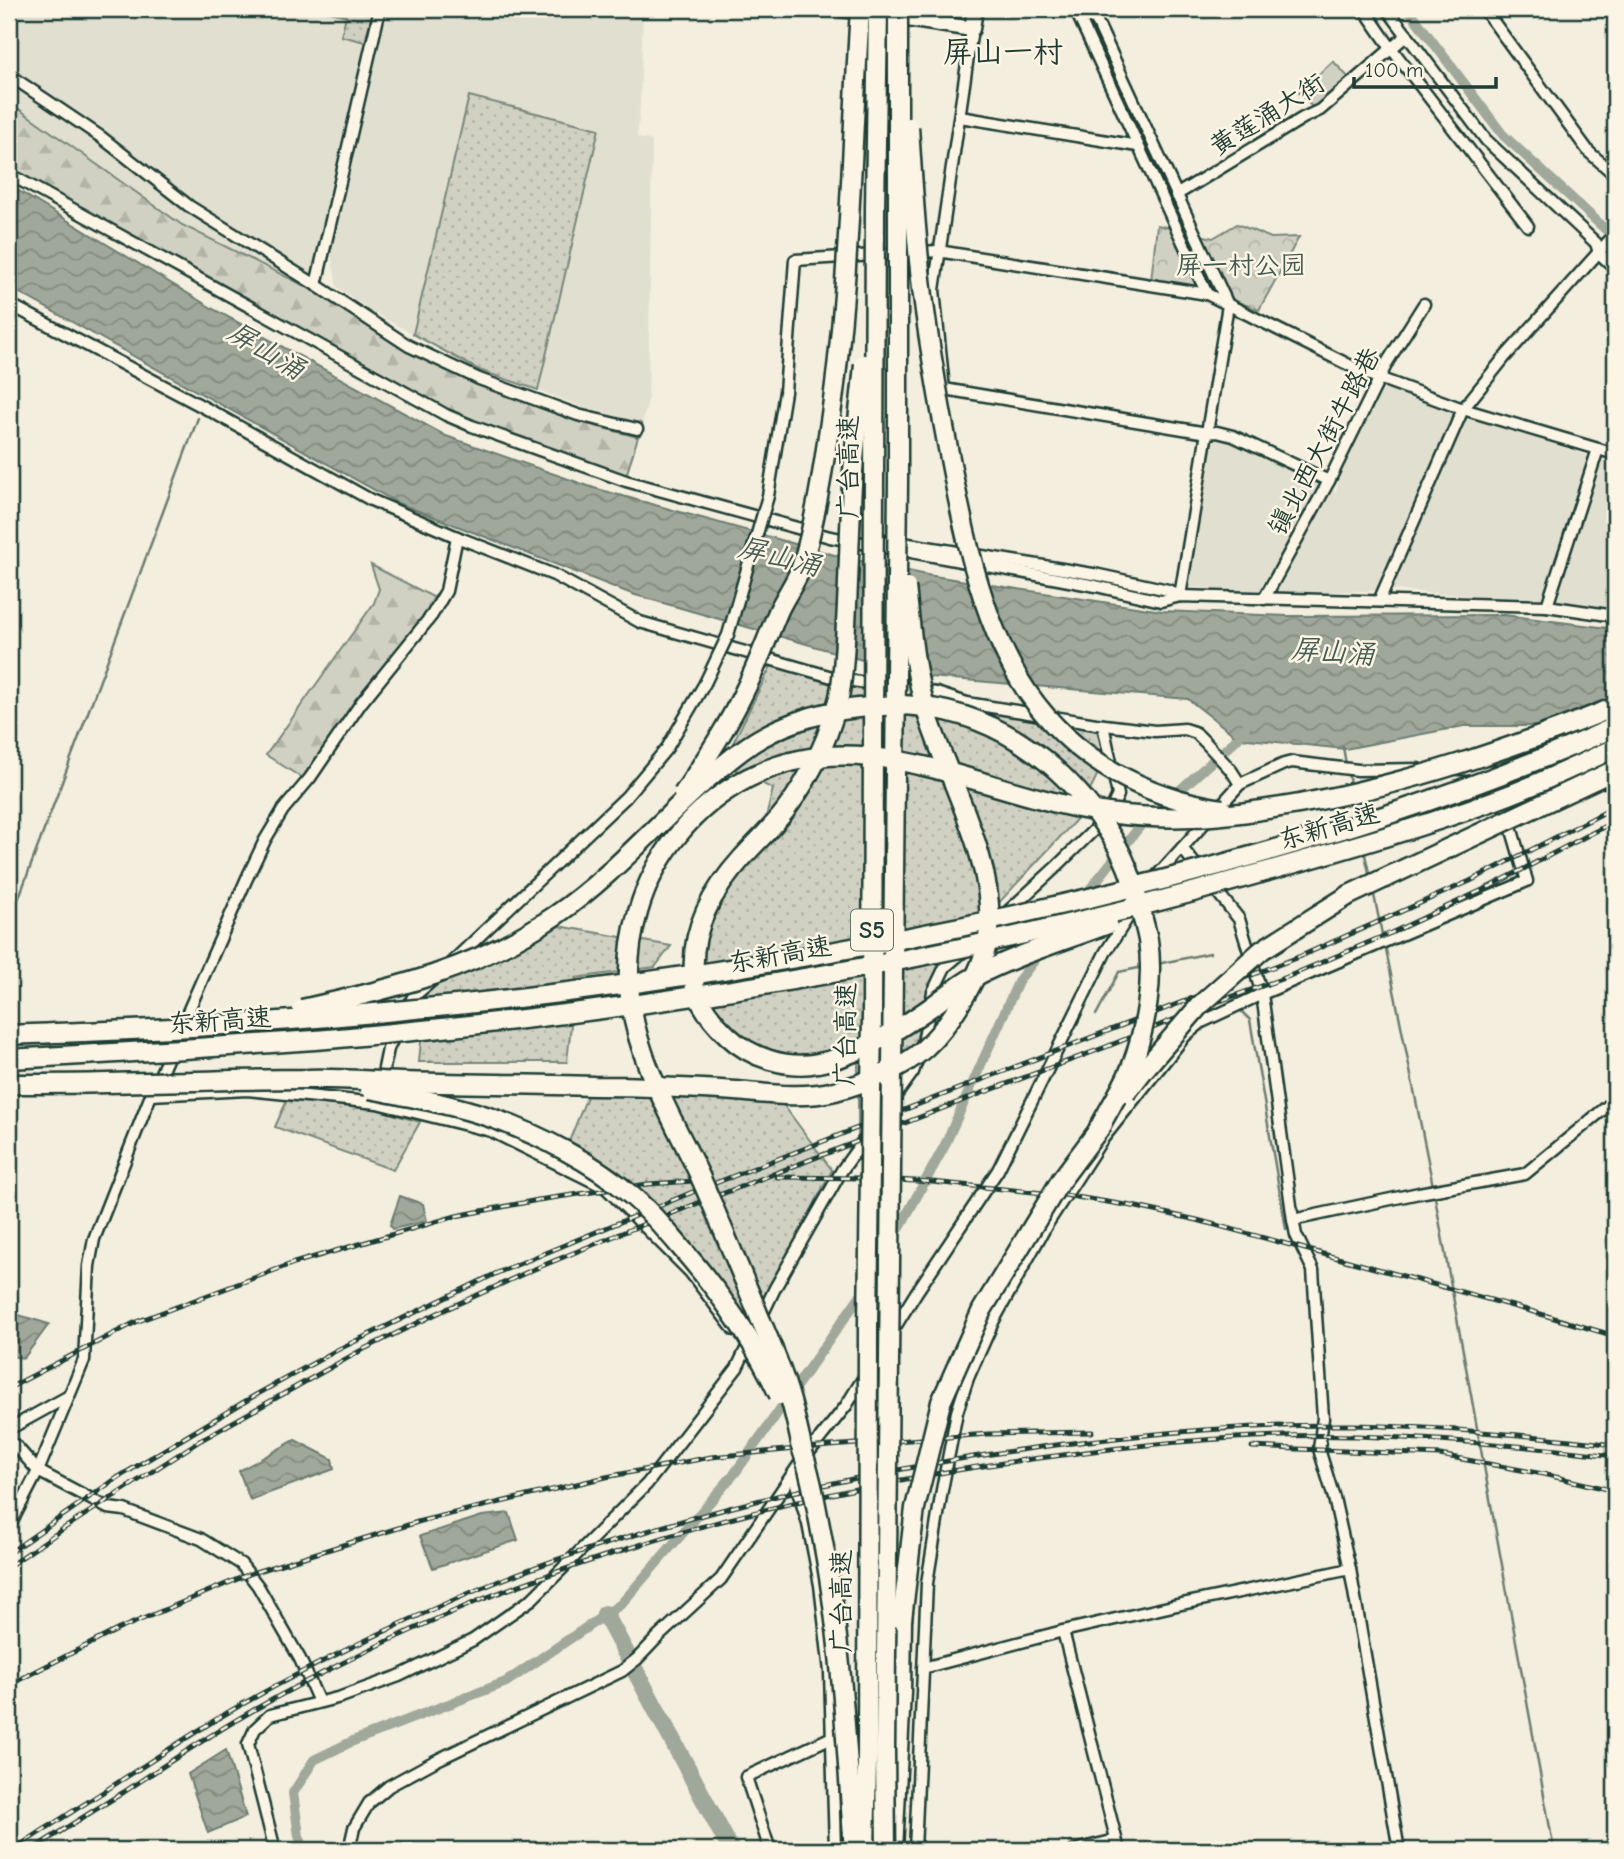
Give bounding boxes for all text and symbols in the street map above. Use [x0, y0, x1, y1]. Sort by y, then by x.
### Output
district label: 屏山一村 [943, 35, 1063, 70]
scale bar [1354, 46, 1496, 90]
text: 100 m [1365, 58, 1423, 82]
street label: 黄莲涌大街 [1204, 68, 1331, 162]
park label: 屏一村公园 [1176, 251, 1306, 281]
water label: 屏山涌 [222, 316, 312, 387]
street label: 镇北西大街牛路巷 [1263, 343, 1387, 540]
street label: 广台高速 [834, 415, 864, 519]
water label: 屏山涌 [735, 531, 825, 583]
water label: 屏山涌 [1290, 633, 1377, 671]
street label: 东新高速 [1275, 798, 1383, 856]
road number: S5 [851, 910, 893, 950]
street label: 东新高速 [726, 931, 834, 979]
street label: 广台高速 [830, 982, 862, 1086]
street label: 东新高速 [167, 1002, 273, 1040]
street label: 广台高速 [827, 1549, 857, 1653]

